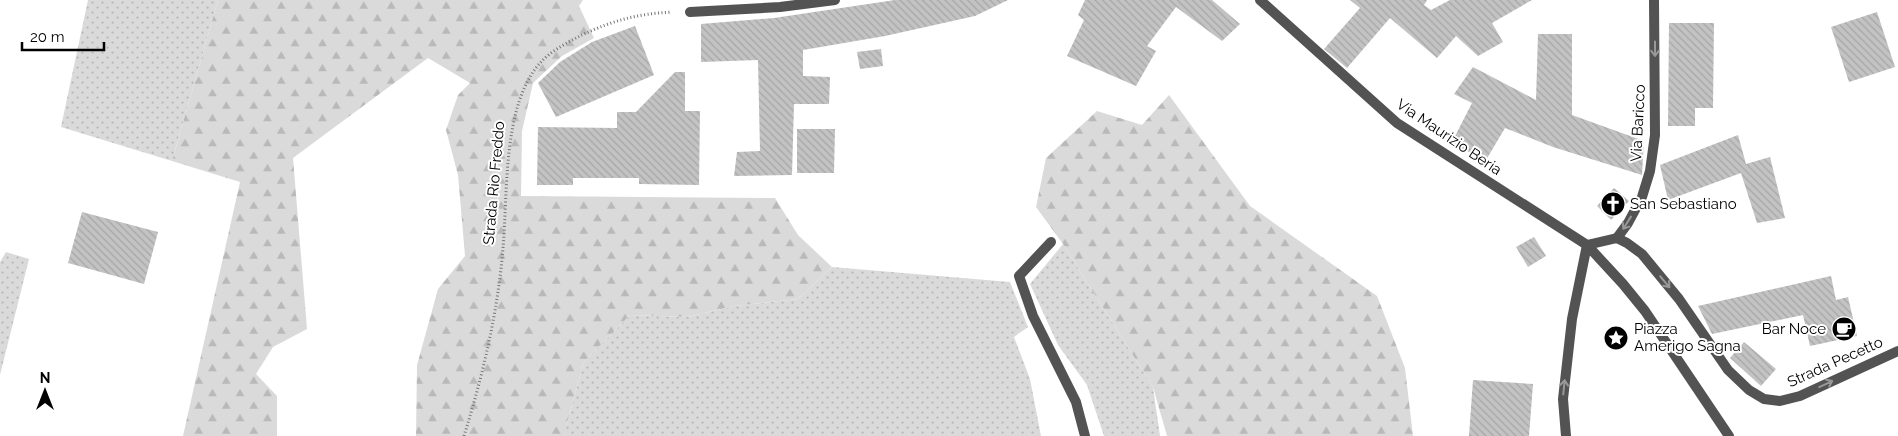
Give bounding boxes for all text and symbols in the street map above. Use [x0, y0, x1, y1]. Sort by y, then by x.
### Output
scale bar [22, 20, 105, 52]
text: 20 m [30, 28, 65, 46]
one-way arrow [1650, 40, 1659, 56]
street label: Via Baricco [1627, 84, 1649, 162]
street label: Via Maurizio Beria [1393, 95, 1505, 179]
street label: Strada Rio Freddo [480, 120, 508, 246]
church icon: San Sebastiano [1600, 191, 1626, 217]
place label: San Sebastiano [1630, 195, 1737, 213]
one-way arrow [1622, 216, 1632, 230]
one-way arrow [1660, 275, 1671, 288]
cafe icon: Bar Noce [1831, 316, 1857, 342]
place label: Piazza Amerigo Sagna [1634, 320, 1741, 355]
place label: Bar Noce [1762, 320, 1826, 338]
place icon: Piazza Amerigo Sagna [1603, 325, 1629, 351]
street label: Strada Pecetto [1785, 333, 1886, 391]
north arrow [20, 366, 70, 416]
text: N [40, 370, 50, 386]
one-way arrow [1818, 379, 1833, 389]
one-way arrow [1559, 380, 1569, 396]

